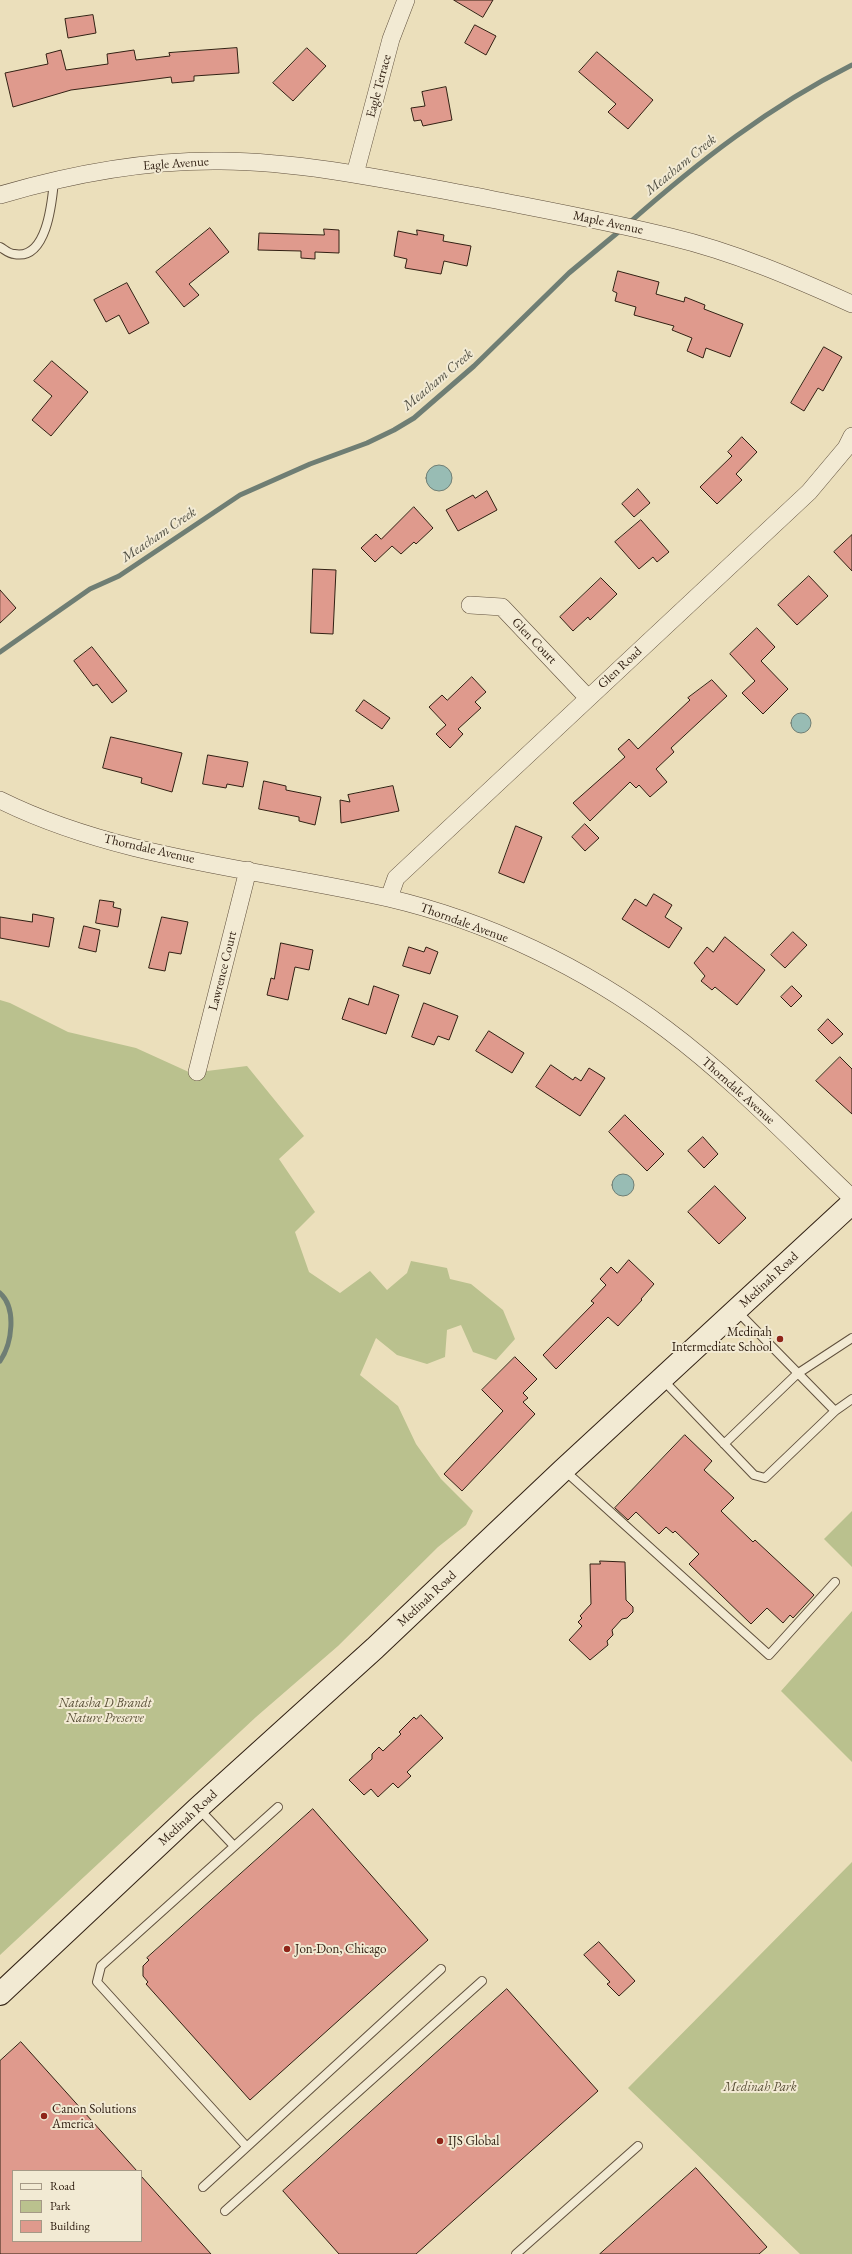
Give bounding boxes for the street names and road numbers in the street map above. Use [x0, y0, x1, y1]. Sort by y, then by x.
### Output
street label: Eagle Terrace [363, 53, 395, 119]
street label: Eagle Avenue [143, 154, 209, 174]
street label: Maple Avenue [572, 208, 644, 238]
street label: Glen Court [508, 615, 560, 667]
street label: Glen Road [595, 644, 645, 692]
street label: Thorndale Avenue [102, 831, 196, 867]
street label: Thorndale Avenue [418, 900, 510, 946]
street label: Lawrence Court [206, 930, 240, 1012]
street label: Thorndale Avenue [698, 1054, 778, 1128]
street label: Medinah Road [736, 1249, 802, 1311]
street label: Medinah Road [394, 1568, 460, 1630]
street label: Medinah Road [155, 1787, 221, 1849]

